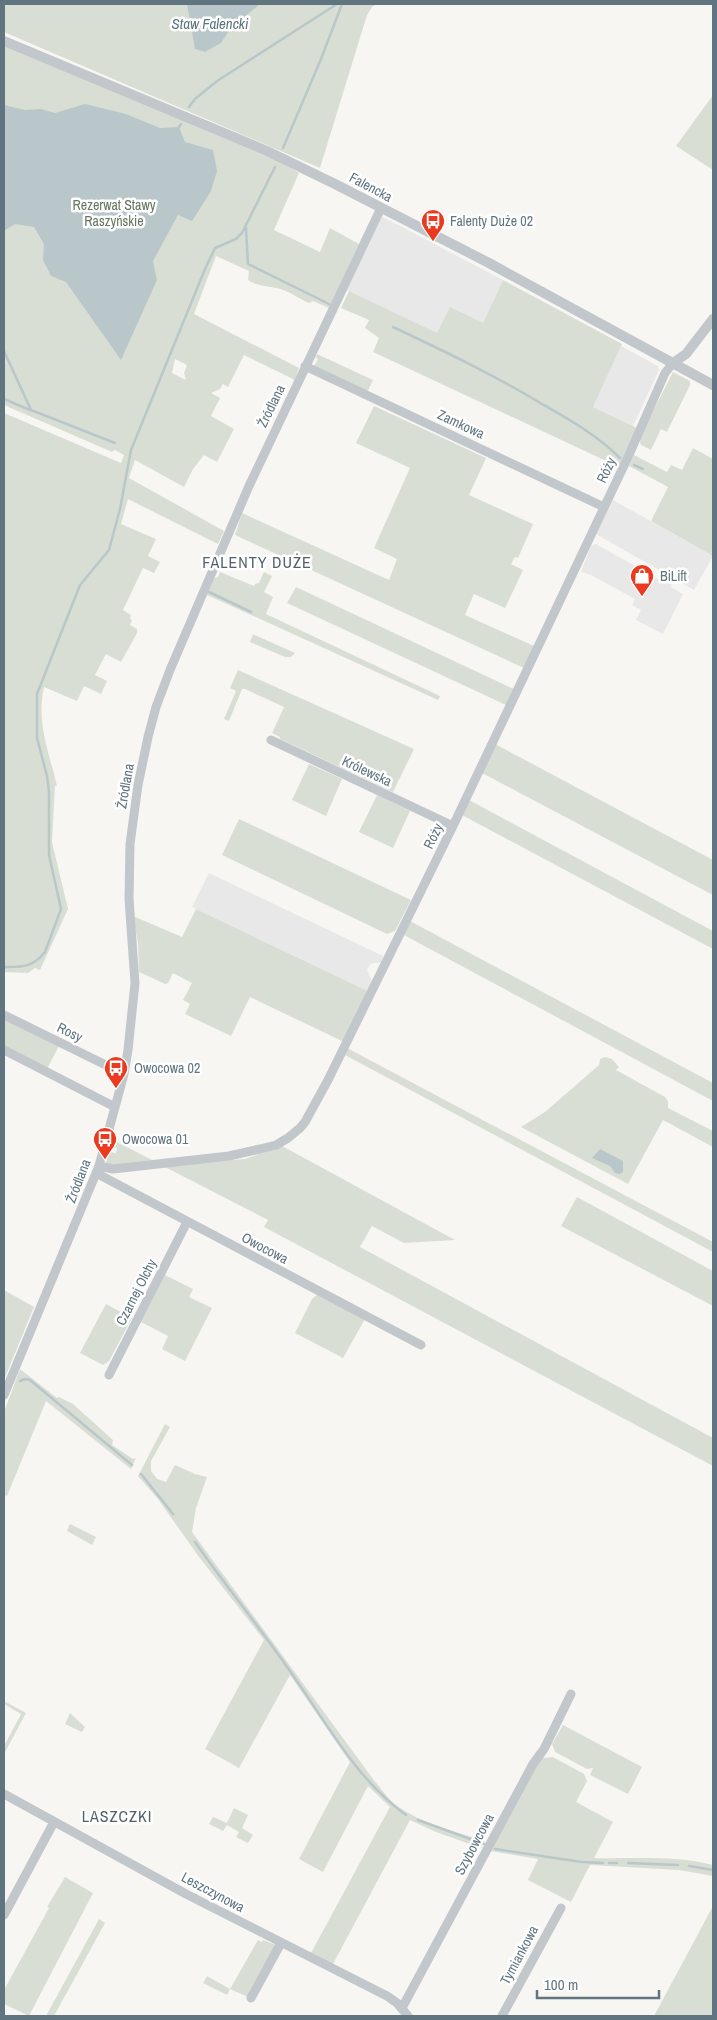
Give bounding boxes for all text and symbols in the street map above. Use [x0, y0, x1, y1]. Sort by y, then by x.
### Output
water label: Staw Falencki [172, 13, 249, 34]
street label: Falencka [346, 168, 396, 206]
park label: Rezerwat Stawy Raszyńskie [73, 196, 156, 230]
bus stop icon: Falenty Duże 02 [420, 208, 446, 242]
place label: Falenty Duże 02 [450, 212, 533, 230]
street label: Źródlana [253, 381, 289, 430]
street label: Zamkowa [435, 405, 488, 443]
street label: Róży [592, 454, 620, 486]
district label: FALENTY DUŻE [202, 551, 312, 573]
shop icon: BiLift [629, 563, 655, 597]
place label: BiLift [660, 567, 687, 585]
street label: Królewska [339, 752, 395, 791]
street label: Źródlana [112, 762, 138, 810]
street label: Róży [419, 820, 447, 852]
street label: Rosy [54, 1018, 86, 1046]
bus stop icon: Owocowa 02 [103, 1055, 129, 1089]
place label: Owocowa 02 [134, 1059, 200, 1077]
bus stop icon: Owocowa 01 [92, 1126, 118, 1160]
place label: Owocowa 01 [122, 1130, 189, 1148]
street label: Źródlana [61, 1156, 95, 1205]
street label: Owocowa [239, 1228, 292, 1268]
street label: Czarnej Olchy [112, 1256, 160, 1328]
district label: LASZCZKI [82, 1805, 152, 1827]
street label: Szybowcowa [450, 1810, 498, 1878]
street label: Leszczynowa [178, 1868, 248, 1916]
street label: Tymiankowa [496, 1922, 542, 1988]
scale bar [537, 1968, 660, 2000]
text: 100 m [544, 1974, 578, 1995]

